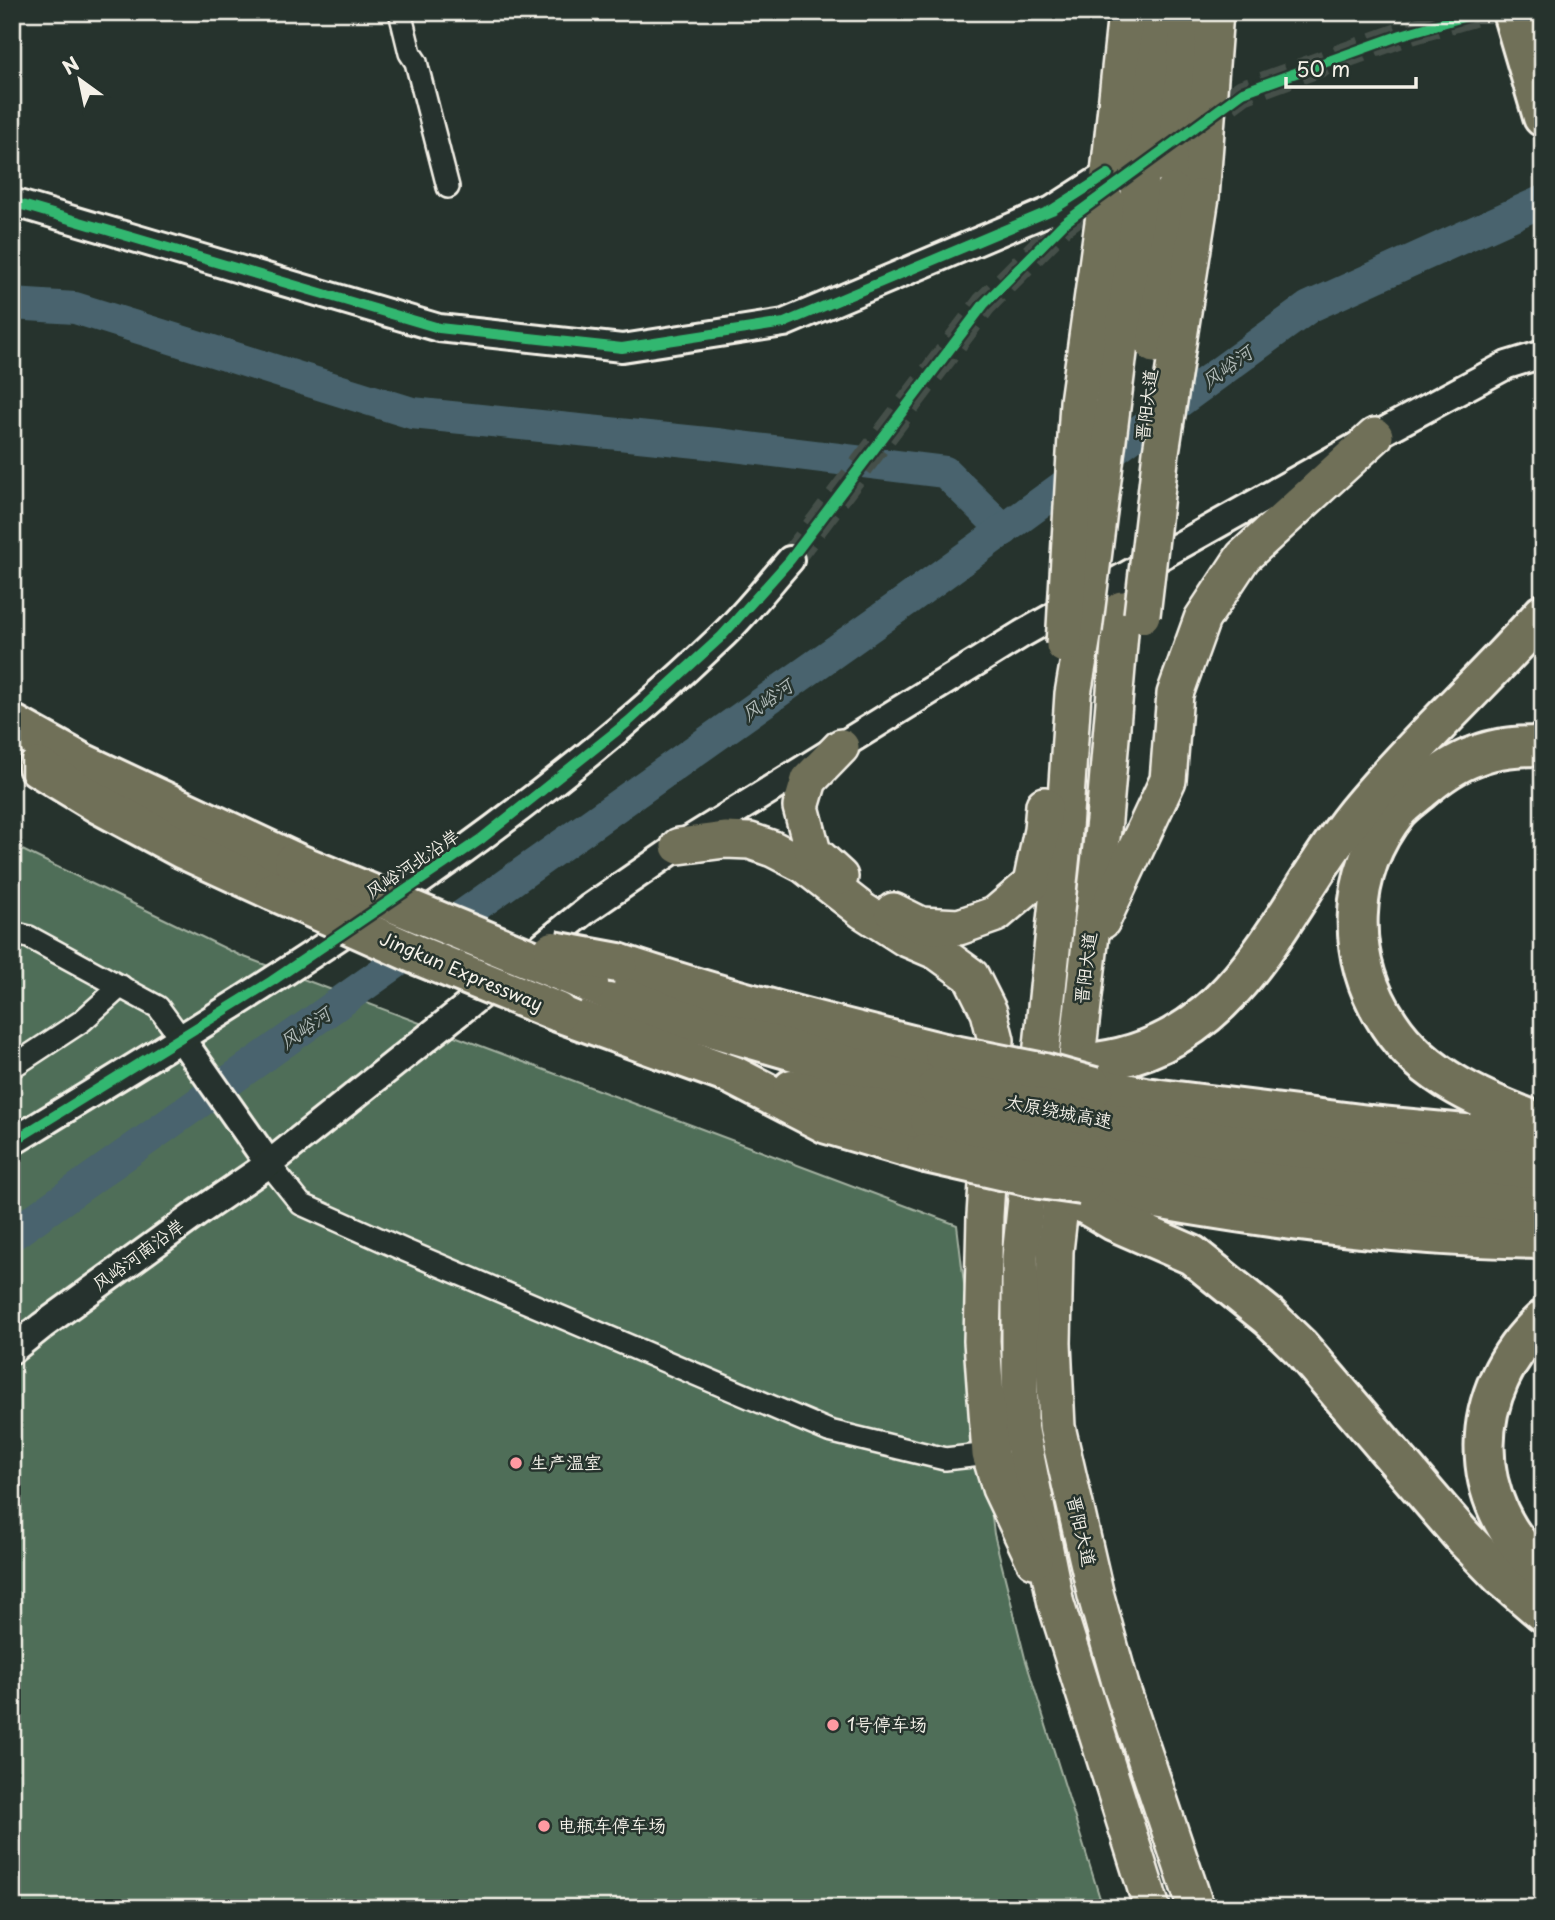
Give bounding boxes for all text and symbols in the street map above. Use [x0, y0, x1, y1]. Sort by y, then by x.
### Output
north arrow [46, 46, 116, 116]
scale bar [1286, 46, 1415, 90]
text: N [56, 49, 84, 81]
text: 50 m [1296, 52, 1350, 84]
water label: 风峪河 [1195, 336, 1260, 394]
street label: 晋阳大道 [1128, 367, 1163, 442]
water label: 风峪河 [735, 670, 800, 727]
street label: 风峪河北沿岸 [360, 821, 464, 904]
street label: Jingkun Expressway [376, 924, 547, 1017]
street label: 晋阳大道 [1067, 930, 1102, 1005]
water label: 风峪河 [273, 998, 338, 1055]
street label: 太原绕城高速 [1004, 1087, 1115, 1134]
street label: 风峪河南沿岸 [86, 1211, 190, 1296]
place label: 生产温室 [530, 1448, 602, 1475]
marker: 生产温室 [508, 1455, 524, 1471]
street label: 晋阳大道 [1061, 1493, 1104, 1569]
place label: 1号停车场 [847, 1710, 927, 1737]
marker: 1号停车场 [825, 1717, 841, 1733]
place label: 电瓶车停车场 [558, 1811, 666, 1838]
marker: 电瓶车停车场 [536, 1818, 552, 1834]

